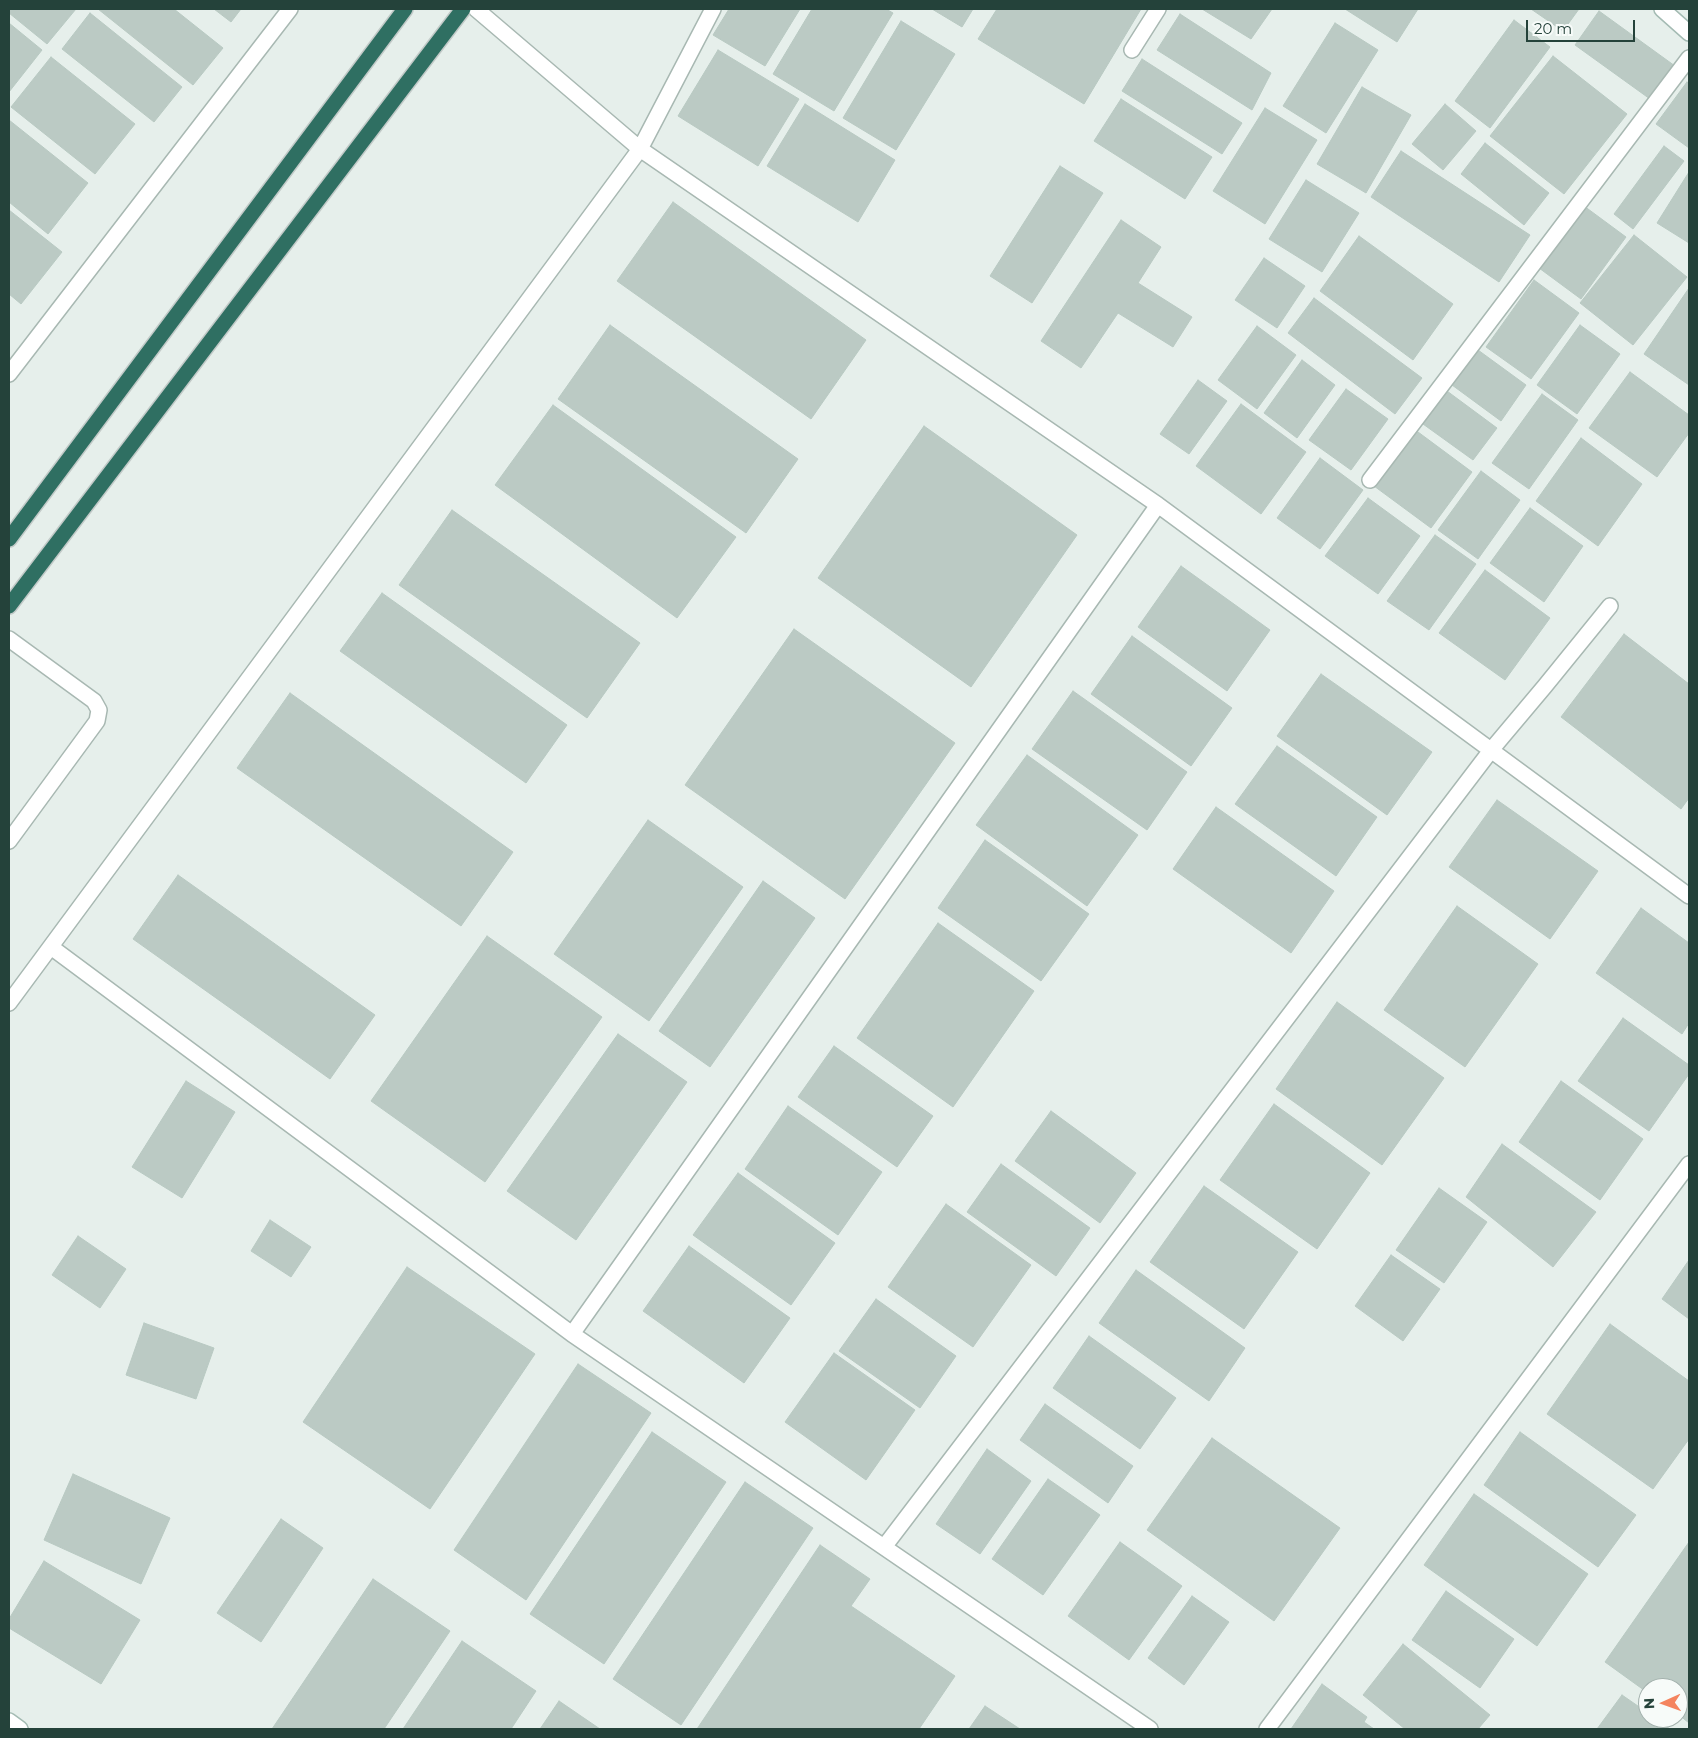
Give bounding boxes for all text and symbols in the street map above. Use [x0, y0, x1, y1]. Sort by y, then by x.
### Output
scale bar [1528, 10, 1637, 42]
text: 20 m [1534, 19, 1572, 38]
north arrow [1638, 1678, 1688, 1728]
text: N [1640, 1698, 1658, 1709]

